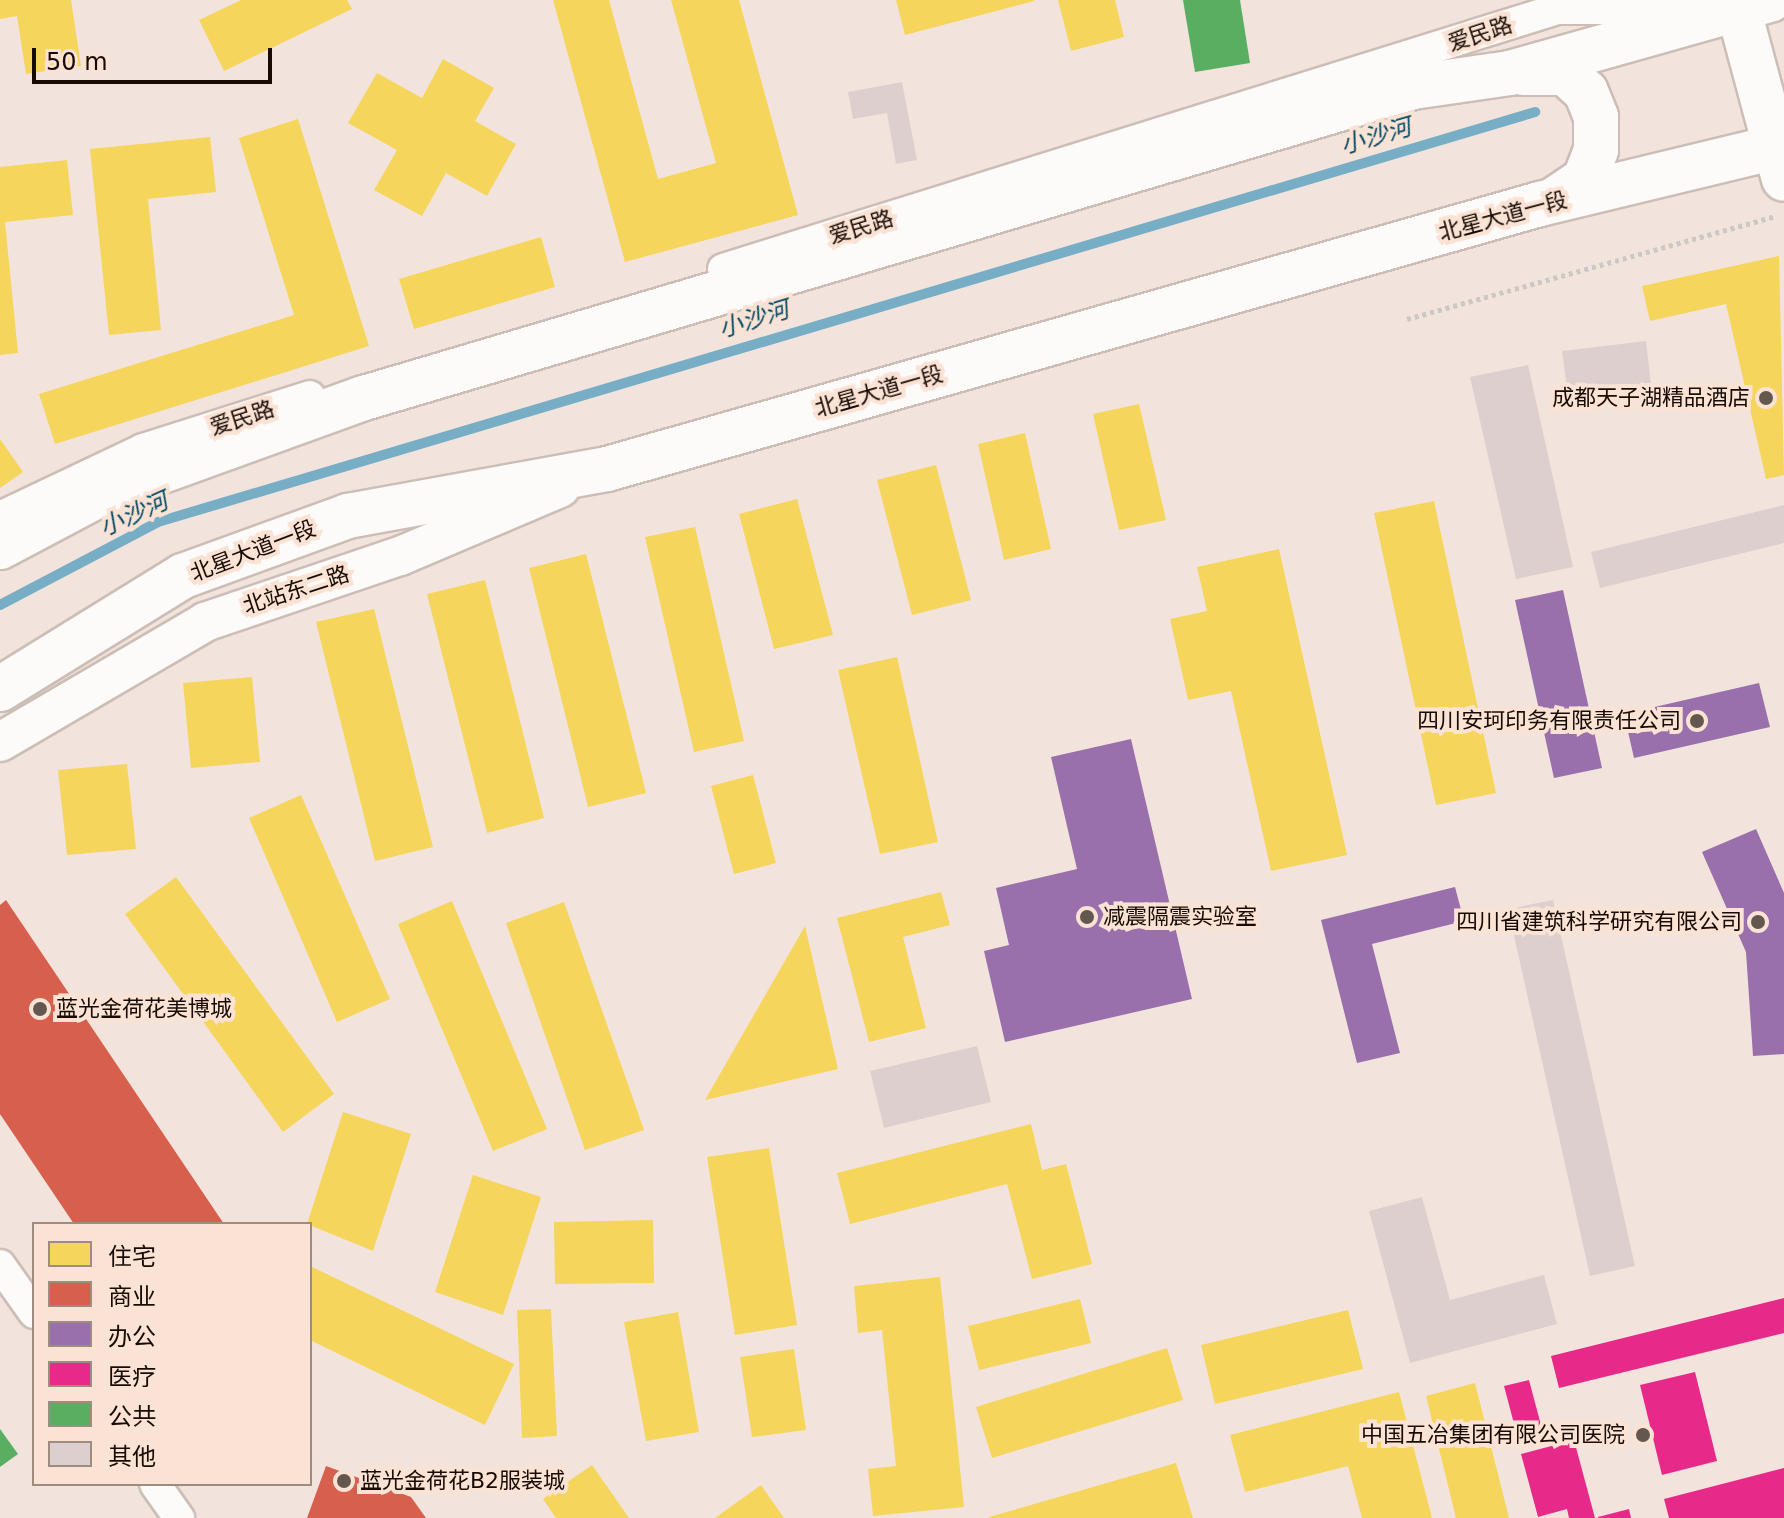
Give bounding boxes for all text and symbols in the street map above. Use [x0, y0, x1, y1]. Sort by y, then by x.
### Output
street label: 爱民路 [1445, 11, 1515, 57]
scale bar [36, 32, 276, 82]
text: 50 m [46, 48, 108, 76]
water label: 小沙河 [1337, 113, 1415, 161]
street label: 北星大道一段 [1436, 186, 1570, 246]
street label: 爱民路 [826, 205, 896, 249]
water label: 小沙河 [715, 296, 793, 344]
street label: 北星大道一段 [812, 360, 946, 422]
place label: 成都天子湖精品酒店 [1552, 385, 1750, 411]
marker: 成都天子湖精品酒店 [1757, 389, 1775, 407]
street label: 爱民路 [207, 395, 277, 441]
water label: 小沙河 [95, 487, 173, 543]
street label: 北星大道一段 [187, 515, 319, 587]
street label: 北站东二路 [240, 560, 352, 620]
place label: 四川安珂印务有限责任公司 [1417, 708, 1681, 734]
marker: 四川安珂印务有限责任公司 [1688, 712, 1706, 730]
place label: 减震隔震实验室 [1103, 904, 1257, 930]
marker: 减震隔震实验室 [1078, 908, 1096, 926]
place label: 四川省建筑科学研究有限公司 [1456, 909, 1742, 935]
marker: 四川省建筑科学研究有限公司 [1749, 913, 1767, 931]
place label: 蓝光金荷花美博城 [56, 996, 232, 1022]
marker: 蓝光金荷花美博城 [31, 1000, 49, 1018]
legend [32, 1222, 312, 1486]
text: 住宅 [108, 1243, 156, 1271]
text: 商业 [108, 1283, 156, 1311]
text: 办公 [108, 1323, 156, 1351]
text: 医疗 [108, 1363, 156, 1391]
text: 公共 [108, 1403, 156, 1431]
place label: 中国五冶集团有限公司医院 [1361, 1422, 1625, 1448]
marker: 中国五冶集团有限公司医院 [1632, 1424, 1654, 1446]
text: 其他 [108, 1443, 156, 1471]
place label: 蓝光金荷花B2服装城 [360, 1468, 565, 1494]
marker: 蓝光金荷花B2服装城 [335, 1472, 353, 1490]

